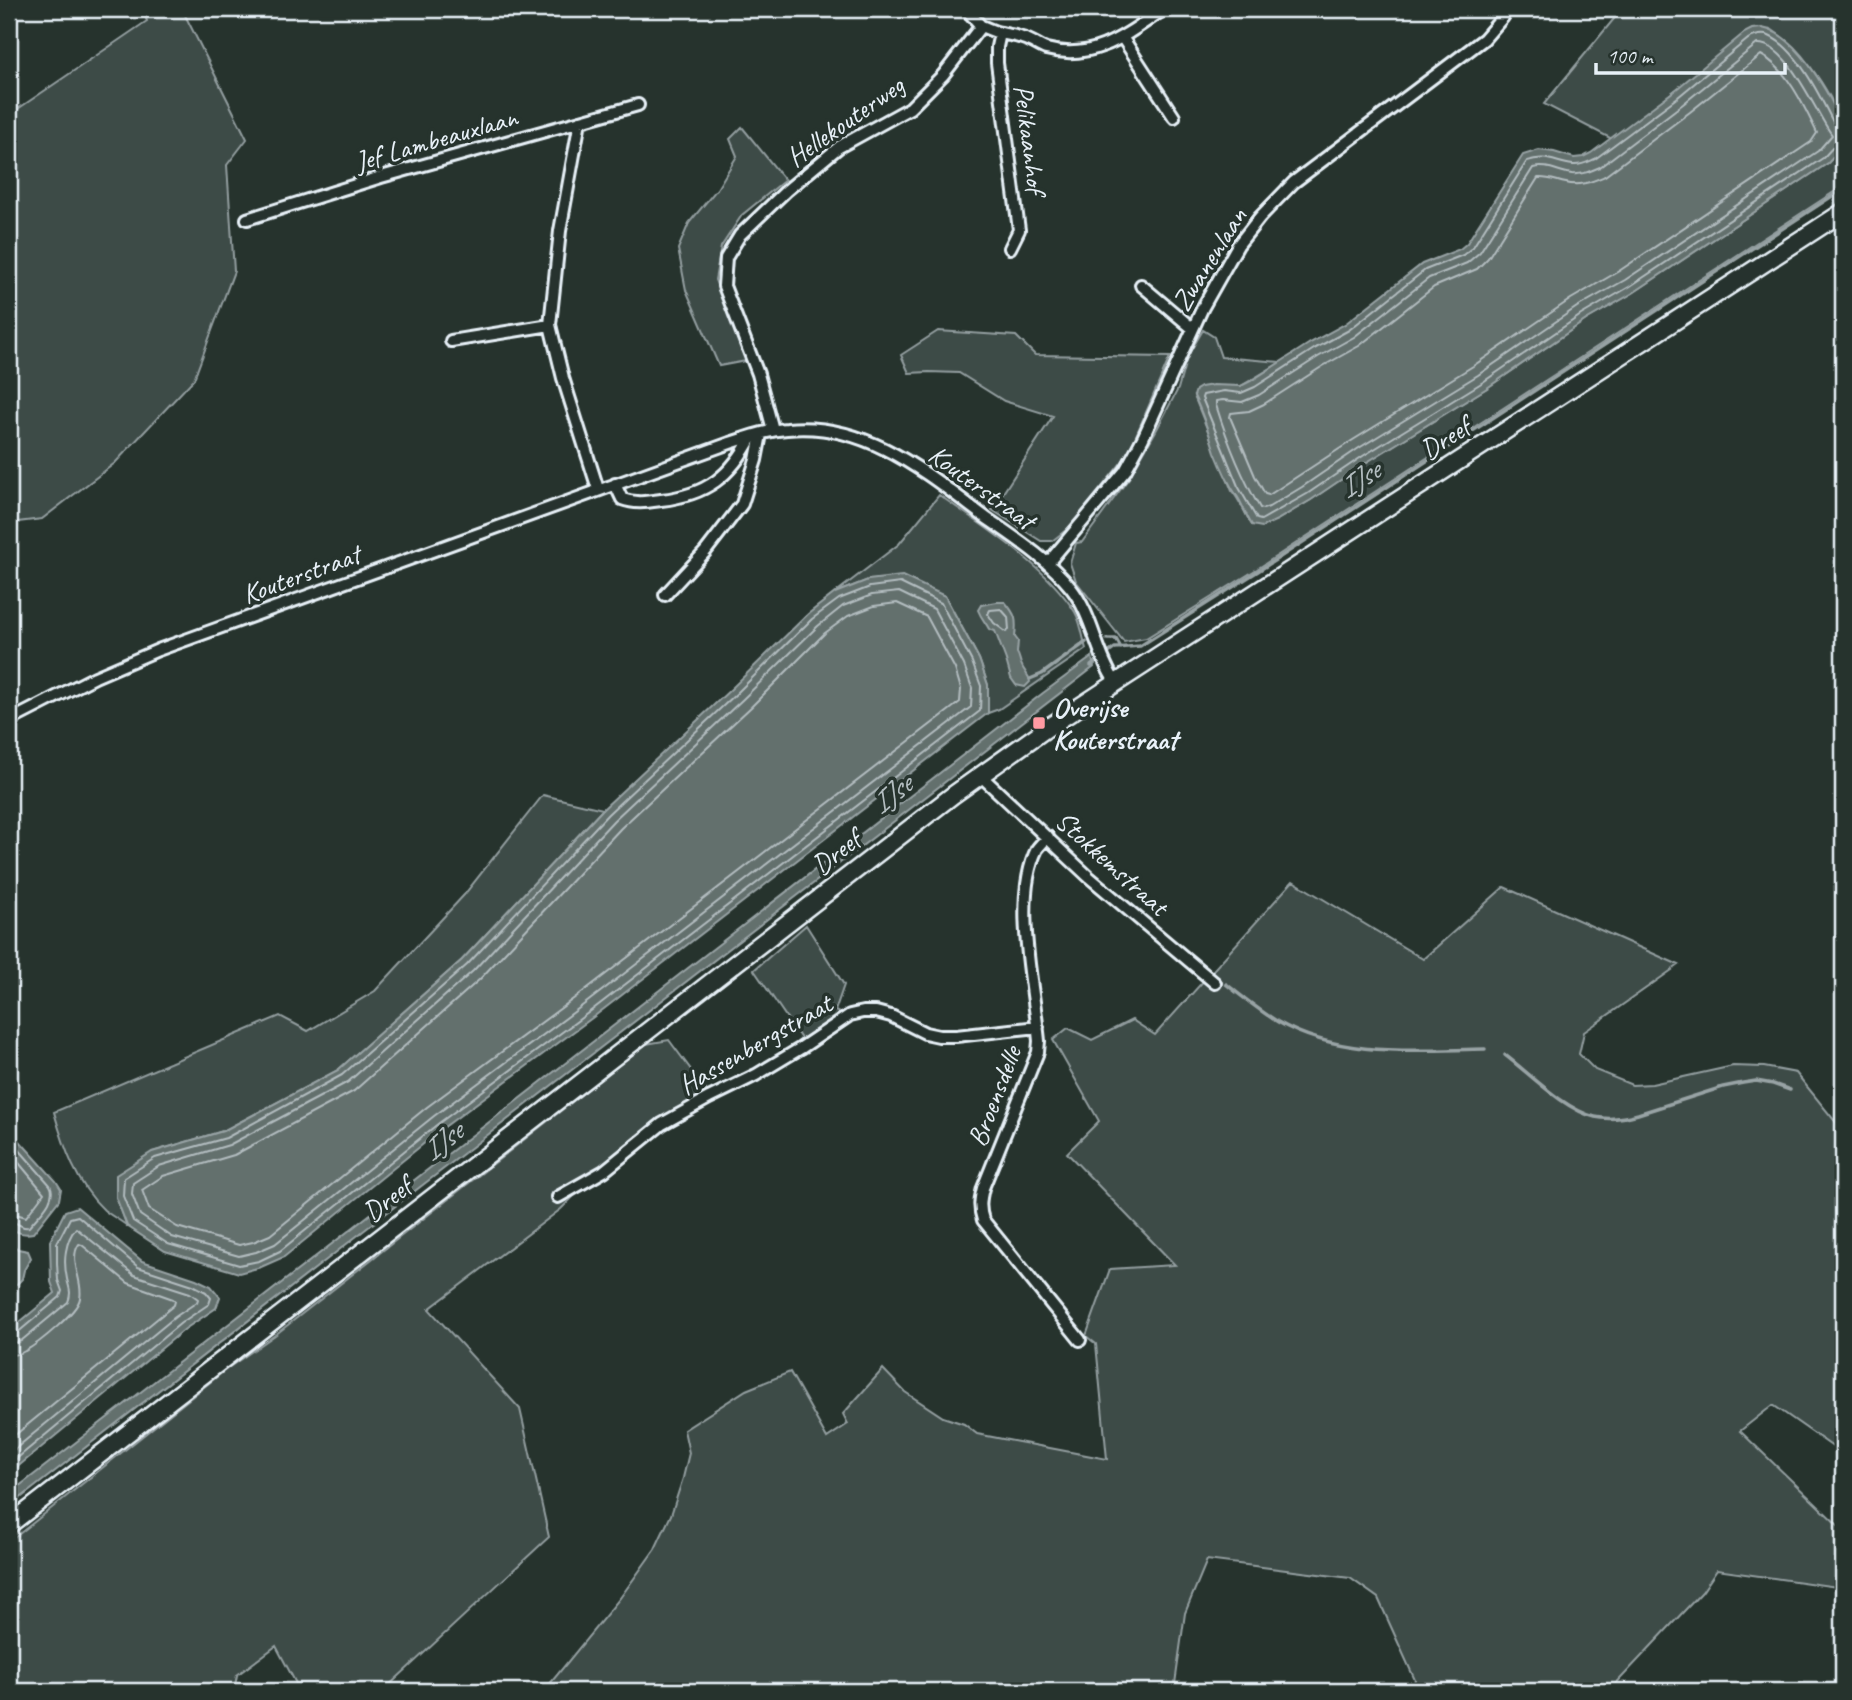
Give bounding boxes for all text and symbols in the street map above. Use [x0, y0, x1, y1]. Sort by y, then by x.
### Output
scale bar [1596, 32, 1786, 76]
text: 100 m [1607, 43, 1654, 69]
street label: Hellekouterweg [779, 67, 912, 174]
street label: Pelikaanhof [1006, 83, 1055, 201]
street label: Jef Lambeauxlaan [349, 99, 522, 179]
street label: Zwanenlaan [1164, 200, 1255, 317]
street label: Dreef [1413, 406, 1482, 467]
street label: Kouterstraat [922, 437, 1045, 539]
water label: IJse [1331, 449, 1391, 506]
street label: Kouterstraat [237, 535, 368, 611]
place label: Overijse Kouterstraat [1053, 690, 1182, 757]
marker: Overijse Kouterstraat [1031, 715, 1047, 731]
water label: IJse [863, 763, 923, 822]
street label: Stokkemstraat [1048, 803, 1178, 925]
street label: Dreef [804, 818, 872, 882]
street label: Hassenbergstraat [672, 985, 840, 1102]
street label: Broensdelle [959, 1039, 1030, 1151]
water label: IJse [414, 1110, 474, 1169]
street label: Dreef [355, 1165, 423, 1229]

